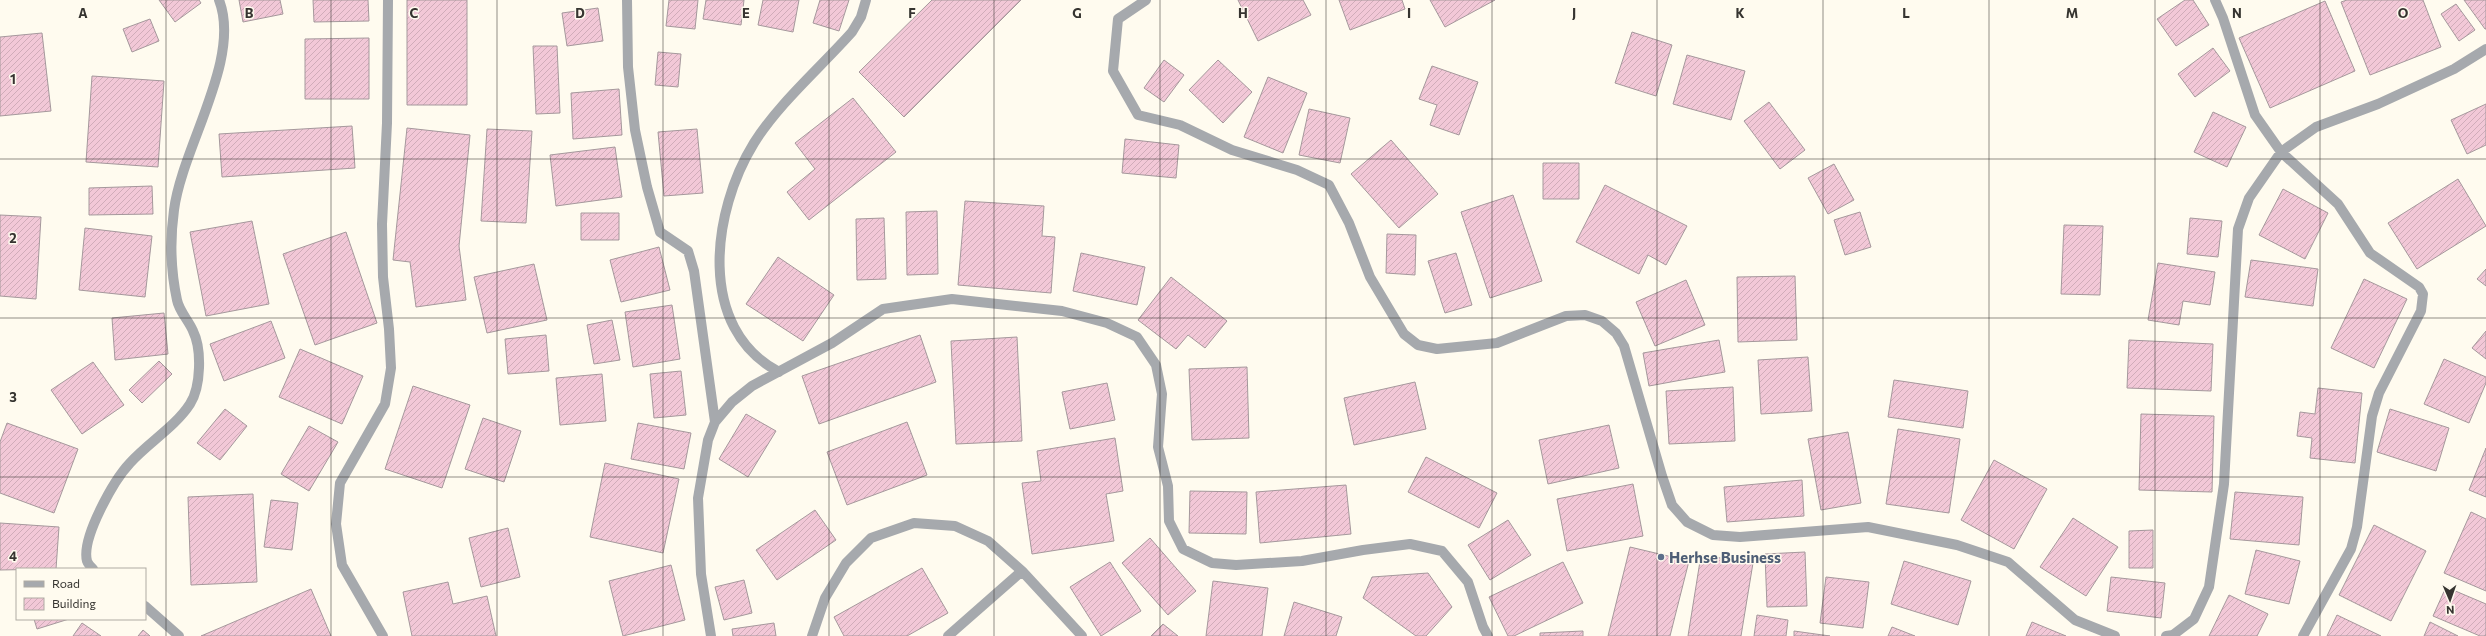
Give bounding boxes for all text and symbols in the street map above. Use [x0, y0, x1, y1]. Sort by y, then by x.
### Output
text: A [78, 5, 88, 21]
text: B [245, 5, 254, 21]
text: C [410, 5, 419, 21]
text: D [575, 5, 585, 21]
text: E [742, 5, 750, 21]
text: F [908, 5, 916, 21]
text: G [1072, 5, 1082, 21]
text: H [1238, 5, 1248, 21]
text: I [1407, 5, 1411, 21]
text: J [1572, 5, 1576, 21]
text: K [1735, 5, 1745, 21]
text: L [1902, 5, 1910, 21]
text: M [2066, 5, 2078, 21]
text: N [2232, 5, 2242, 21]
text: O [2398, 5, 2409, 21]
text: 1 [10, 71, 16, 87]
text: 2 [9, 230, 17, 246]
text: 3 [9, 389, 17, 405]
text: 4 [9, 548, 17, 564]
place label: Herhse Business [1669, 548, 1781, 566]
marker: Herhse Business [1656, 552, 1666, 562]
legend [16, 568, 146, 620]
text: Road [52, 576, 80, 590]
north arrow [2430, 580, 2470, 620]
text: Building [52, 596, 96, 610]
text: N [2446, 604, 2455, 617]

